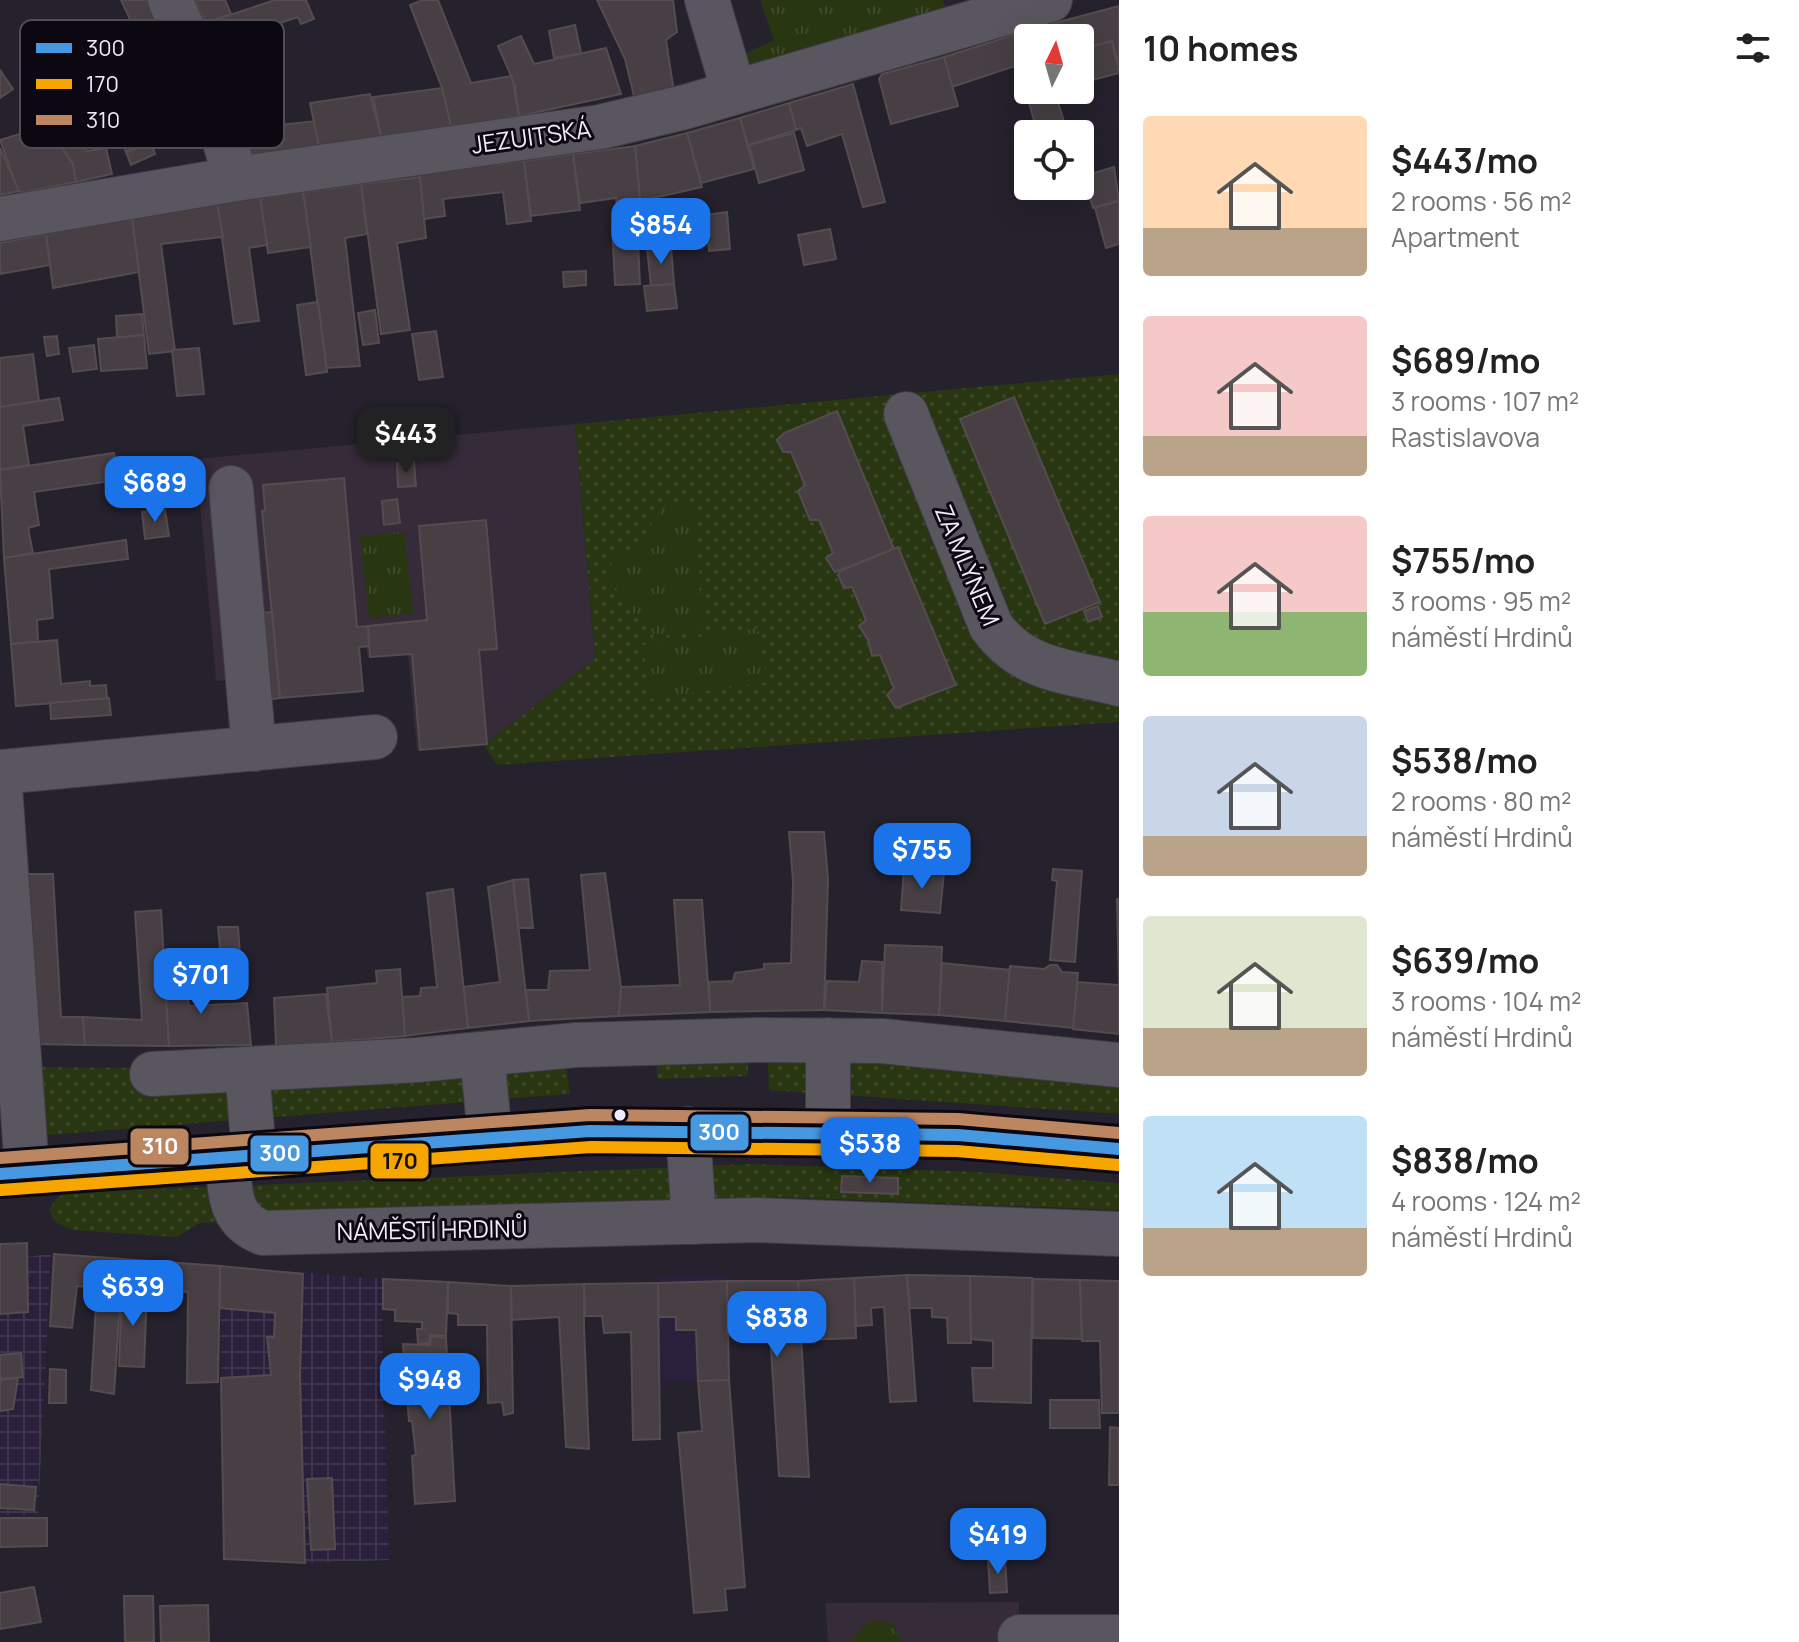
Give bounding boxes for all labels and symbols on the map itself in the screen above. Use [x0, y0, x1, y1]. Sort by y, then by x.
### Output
legend [20, 20, 284, 148]
north arrow [1014, 24, 1094, 104]
text: 300 [86, 33, 125, 63]
text: 170 [86, 69, 119, 99]
text: 310 [86, 105, 120, 135]
street label: JEZUITSKÁ [469, 111, 593, 161]
pin: $854 [614, 198, 708, 266]
pin: $443 [359, 407, 453, 475]
pin: $689 [108, 456, 202, 524]
street label: ZA MLÝNEM [928, 499, 1008, 631]
pin: $755 [875, 823, 969, 891]
pin: $701 [154, 948, 248, 1016]
unlabelled marker [612, 1107, 628, 1123]
line badge: 300 [689, 1113, 750, 1152]
text: 300 [698, 1117, 740, 1147]
pin: $538 [823, 1117, 917, 1185]
line badge: 310 [129, 1127, 190, 1166]
text: 310 [142, 1131, 178, 1161]
line badge: 300 [249, 1134, 310, 1173]
text: 300 [259, 1138, 301, 1168]
line badge: 170 [369, 1142, 430, 1180]
text: 170 [382, 1146, 418, 1176]
street label: NÁMĚSTÍ HRDINŮ [336, 1211, 528, 1247]
pin: $639 [86, 1260, 180, 1328]
pin: $838 [730, 1291, 824, 1359]
pin: $948 [383, 1353, 477, 1421]
pin: $419 [951, 1508, 1045, 1576]

